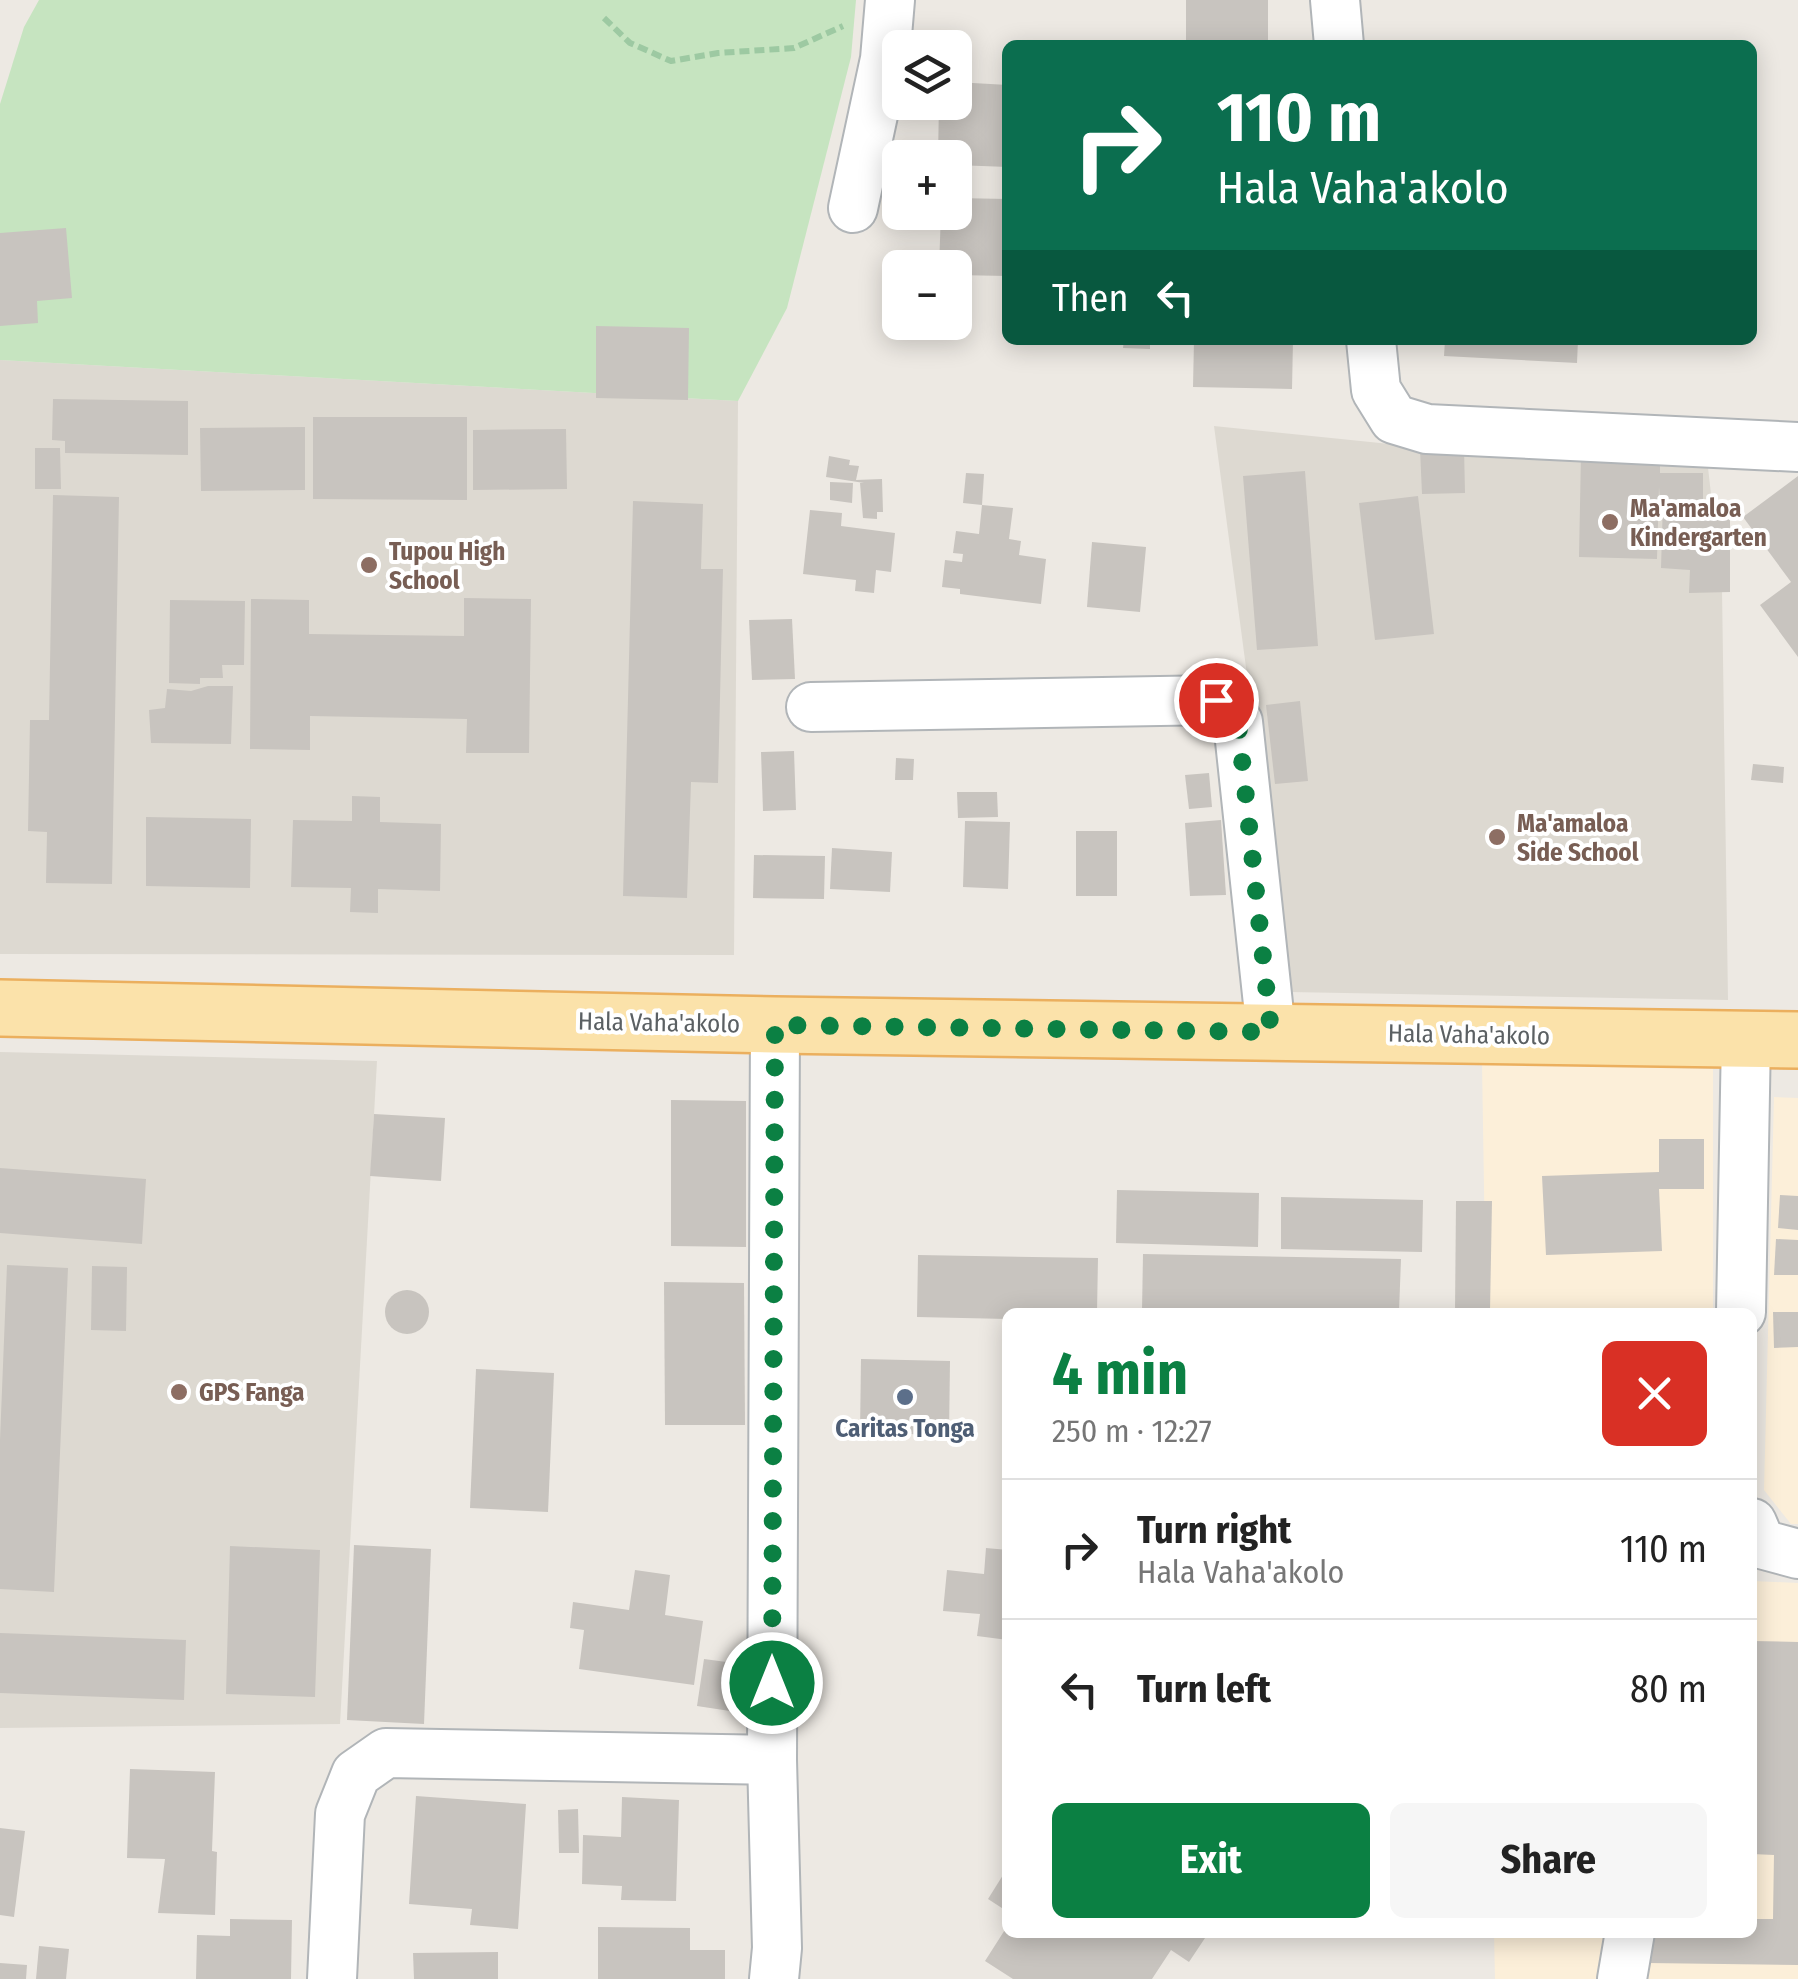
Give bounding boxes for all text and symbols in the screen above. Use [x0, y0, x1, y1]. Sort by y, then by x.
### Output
map controls [882, 30, 972, 340]
button: layers [882, 30, 972, 120]
text: 110 m [1217, 76, 1381, 160]
icon: right [1052, 80, 1182, 210]
button: + [882, 140, 972, 230]
text: Hala Vaha'akolo [1217, 161, 1509, 215]
button: − [882, 250, 972, 340]
icon: left [1148, 270, 1203, 325]
text: Then [1052, 275, 1128, 321]
place label: Ma'amaloa Kindergarten [1630, 494, 1767, 553]
marker: Ma'amaloa Kindergarten [1599, 511, 1621, 533]
place label: Tupou High School [389, 537, 505, 596]
marker: Tupou High School [358, 554, 380, 576]
pin [1174, 658, 1259, 743]
icon: arrive [1189, 673, 1244, 728]
place label: Ma'amaloa Side School [1517, 809, 1639, 868]
marker: Ma'amaloa Side School [1486, 826, 1508, 848]
street label: Hala Vaha'akolo [578, 1007, 740, 1039]
street label: Hala Vaha'akolo [1388, 1019, 1550, 1051]
text: 4 min [1052, 1338, 1188, 1410]
button: close [1602, 1341, 1707, 1446]
place label: GPS Fanga [199, 1378, 304, 1408]
marker: GPS Fanga [168, 1381, 190, 1403]
marker: Caritas Tonga [894, 1386, 916, 1408]
text: 250 m · 12:27 [1052, 1412, 1212, 1450]
place label: Caritas Tonga [835, 1414, 975, 1444]
text: Turn right [1137, 1507, 1291, 1553]
icon: right [1052, 1522, 1107, 1577]
text: 110 m [1620, 1526, 1707, 1572]
text: Hala Vaha'akolo [1137, 1553, 1344, 1591]
position arrow [720, 1631, 824, 1735]
icon: left [1052, 1662, 1107, 1717]
text: Turn left [1137, 1666, 1271, 1712]
text: 80 m [1630, 1666, 1707, 1712]
button: Exit [1052, 1803, 1370, 1918]
button: Share [1390, 1803, 1707, 1918]

